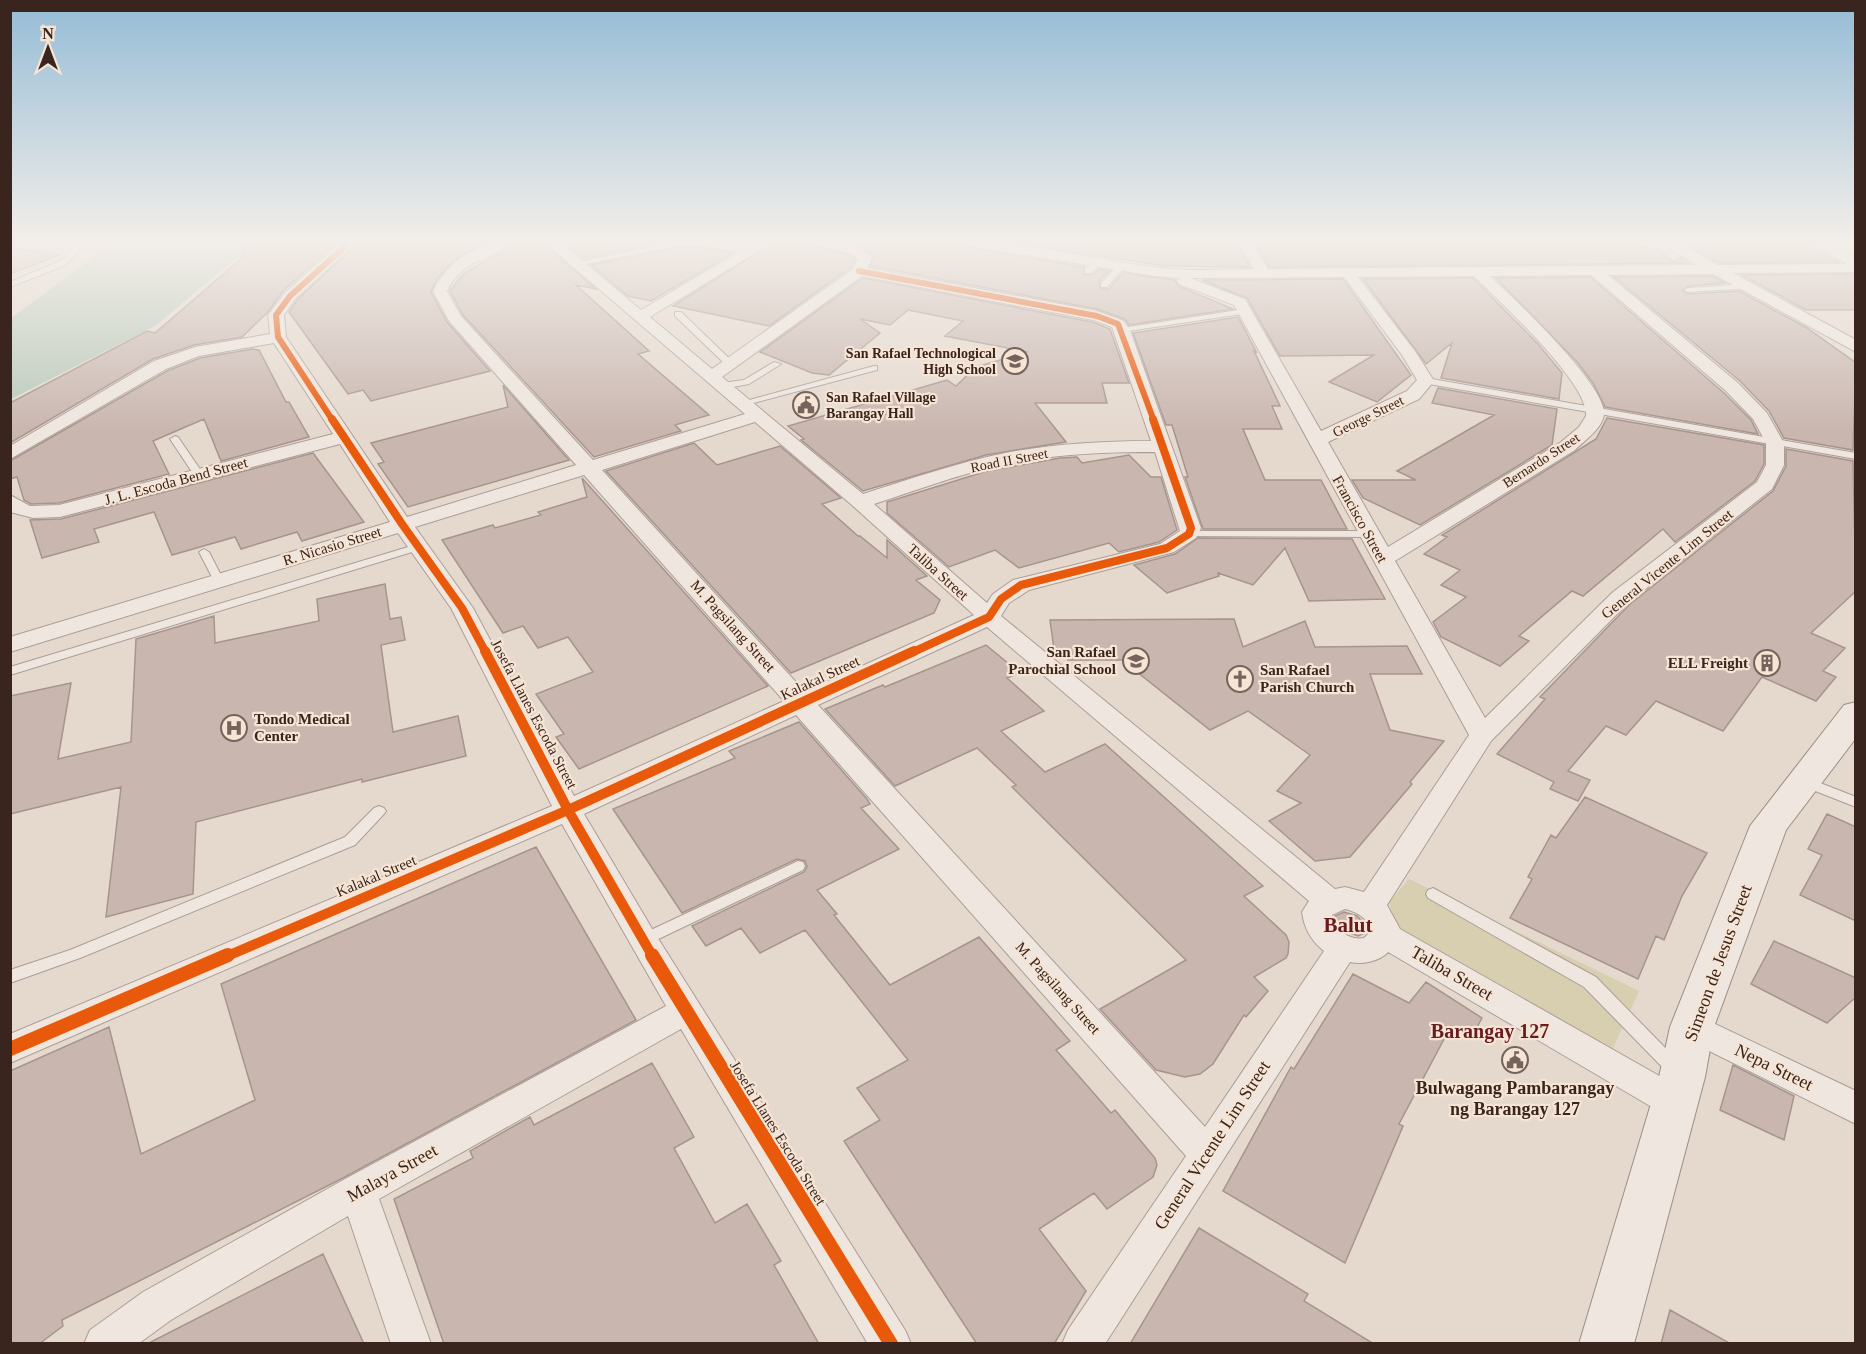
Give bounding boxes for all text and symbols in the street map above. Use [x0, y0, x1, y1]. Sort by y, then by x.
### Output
north arrow [18, 18, 78, 78]
text: N [42, 25, 54, 42]
place label: San Rafael Technological High School [846, 346, 996, 377]
school or university icon: San Rafael Technological High School [1000, 346, 1030, 376]
public building icon: San Rafael Village Barangay Hall [791, 390, 821, 420]
place label: San Rafael Village Barangay Hall [826, 390, 936, 421]
street label: George Street [1330, 393, 1406, 440]
street label: Bernardo Street [1500, 430, 1582, 491]
street label: Road II Street [969, 446, 1049, 475]
street label: J. L. Escoda Bend Street [103, 454, 250, 508]
street label: Francisco Street [1329, 473, 1391, 566]
street label: General Vicente Lim Street [1598, 506, 1736, 622]
street label: R. Nicasio Street [281, 523, 384, 569]
street label: Taliba Street [904, 541, 972, 604]
street label: M. Pagsilang Street [688, 577, 779, 676]
street label: Josefa Llanes Escoda Street [488, 637, 581, 792]
place label: San Rafael Parochial School [1008, 644, 1116, 677]
school or university icon: San Rafael Parochial School [1121, 646, 1151, 676]
building icon: ELL Freight [1752, 648, 1782, 678]
street label: Kalakal Street [778, 652, 863, 703]
place label: ELL Freight [1668, 655, 1748, 671]
place label: San Rafael Parish Church [1260, 662, 1355, 695]
church icon: San Rafael Parish Church [1225, 664, 1255, 694]
place label: Tondo Medical Center [254, 711, 350, 744]
hospital icon: Tondo Medical Center [219, 713, 249, 743]
street label: Kalakal Street [334, 852, 419, 900]
street label: Simeon de Jesus Street [1680, 882, 1756, 1044]
district label: Balut [1323, 913, 1373, 937]
street label: M. Pagsilang Street [1013, 939, 1104, 1038]
street label: Taliba Street [1408, 942, 1496, 1004]
district label: Barangay 127 [1431, 1020, 1549, 1043]
street label: Nepa Street [1732, 1039, 1816, 1095]
public building icon: Bulwagang Pambarangay ng Barangay 127 [1500, 1045, 1530, 1075]
street label: General Vicente Lim Street [1150, 1057, 1274, 1233]
street label: Josefa Llanes Escoda Street [727, 1058, 829, 1209]
place label: Bulwagang Pambarangay ng Barangay 127 [1416, 1078, 1614, 1119]
street label: Malaya Street [343, 1140, 441, 1206]

